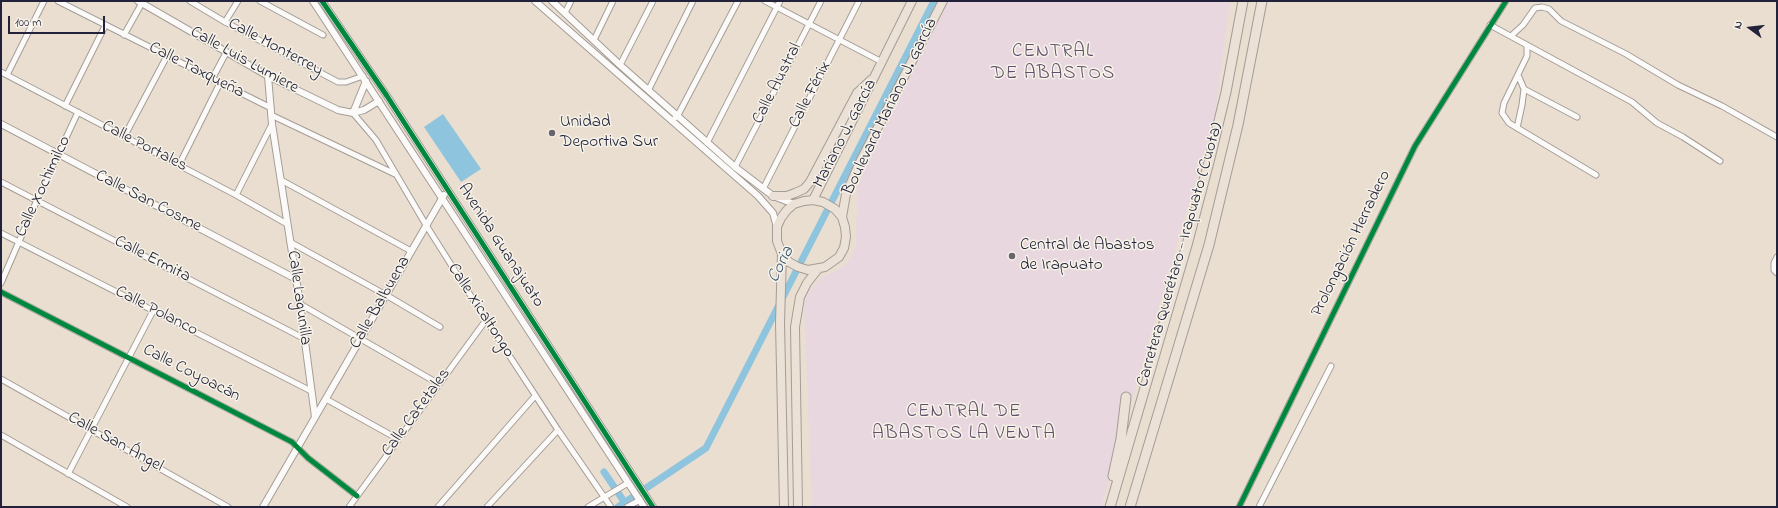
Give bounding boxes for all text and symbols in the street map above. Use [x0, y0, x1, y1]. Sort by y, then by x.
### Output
scale bar [10, 8, 107, 34]
north arrow [1730, 8, 1770, 48]
text: 100 m [15, 14, 42, 32]
street label: Calle Monterrey [224, 14, 326, 82]
street label: Boulevard Mariano J. García [839, 15, 943, 199]
text: N [1730, 19, 1747, 31]
street label: Calle Luis Lumiere [186, 23, 302, 99]
street label: Calle Taxqueña [145, 38, 247, 104]
street label: Calle Austral [749, 40, 807, 128]
district label: CENTRAL DE ABASTOS [991, 42, 1115, 86]
street label: Calle Fénix [786, 58, 836, 132]
street label: Mariano J. García [810, 76, 882, 192]
place label: Unidad Deportiva Sur [560, 113, 658, 153]
street label: Calle Portales [98, 117, 190, 177]
street label: Carretera Querétaro - Irapuato (Cuota) [1133, 121, 1229, 389]
marker: Unidad Deportiva Sur [547, 128, 557, 138]
street label: Calle Xochimilco [12, 133, 76, 241]
street label: Calle San Cosme [91, 166, 205, 238]
street label: Prolongación Herradero [1308, 168, 1396, 320]
street label: Avenida Guanajuato [452, 180, 548, 312]
street label: Calle Ermita [110, 232, 194, 288]
place label: Central de Abastos de Irapuato [1020, 236, 1155, 276]
water label: Coria [764, 243, 800, 287]
street label: Calle Lagunilla [281, 249, 315, 347]
marker: Central de Abastos de Irapuato [1007, 251, 1017, 261]
street label: Calle Balbuena [346, 253, 416, 353]
street label: Calle Xicaltongo [442, 260, 518, 362]
street label: Calle Polanco [111, 282, 201, 342]
street label: Calle Coyoacán [139, 341, 243, 407]
street label: Calle Cafetales [378, 365, 456, 461]
district label: CENTRAL DE ABASTOS LA VENTA [872, 402, 1056, 446]
street label: Calle San Ángel [64, 408, 166, 478]

